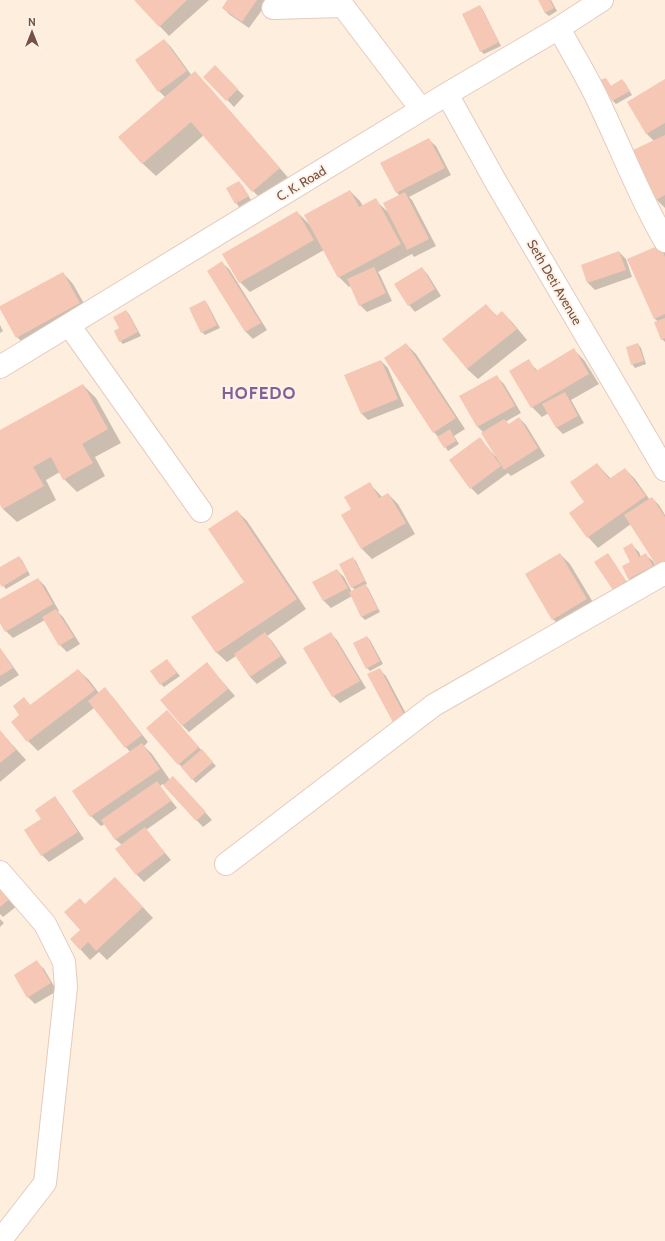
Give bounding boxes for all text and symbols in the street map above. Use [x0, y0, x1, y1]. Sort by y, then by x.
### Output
north arrow [12, 12, 52, 52]
text: N [28, 15, 36, 29]
street label: C. K. Road [273, 162, 329, 204]
street label: Seth Deti Avenue [524, 236, 586, 328]
district label: HOFEDO [221, 383, 297, 403]

